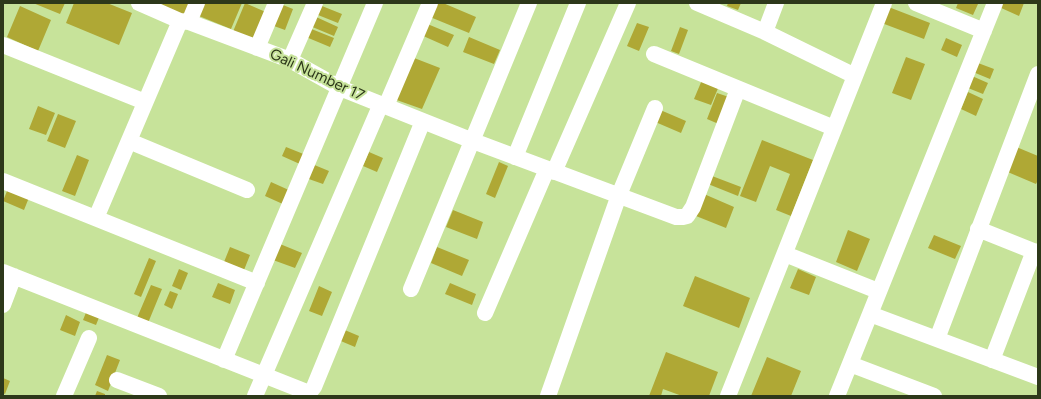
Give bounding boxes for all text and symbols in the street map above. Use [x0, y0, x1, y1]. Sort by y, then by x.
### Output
street label: Gali Number 17 [267, 45, 367, 105]

